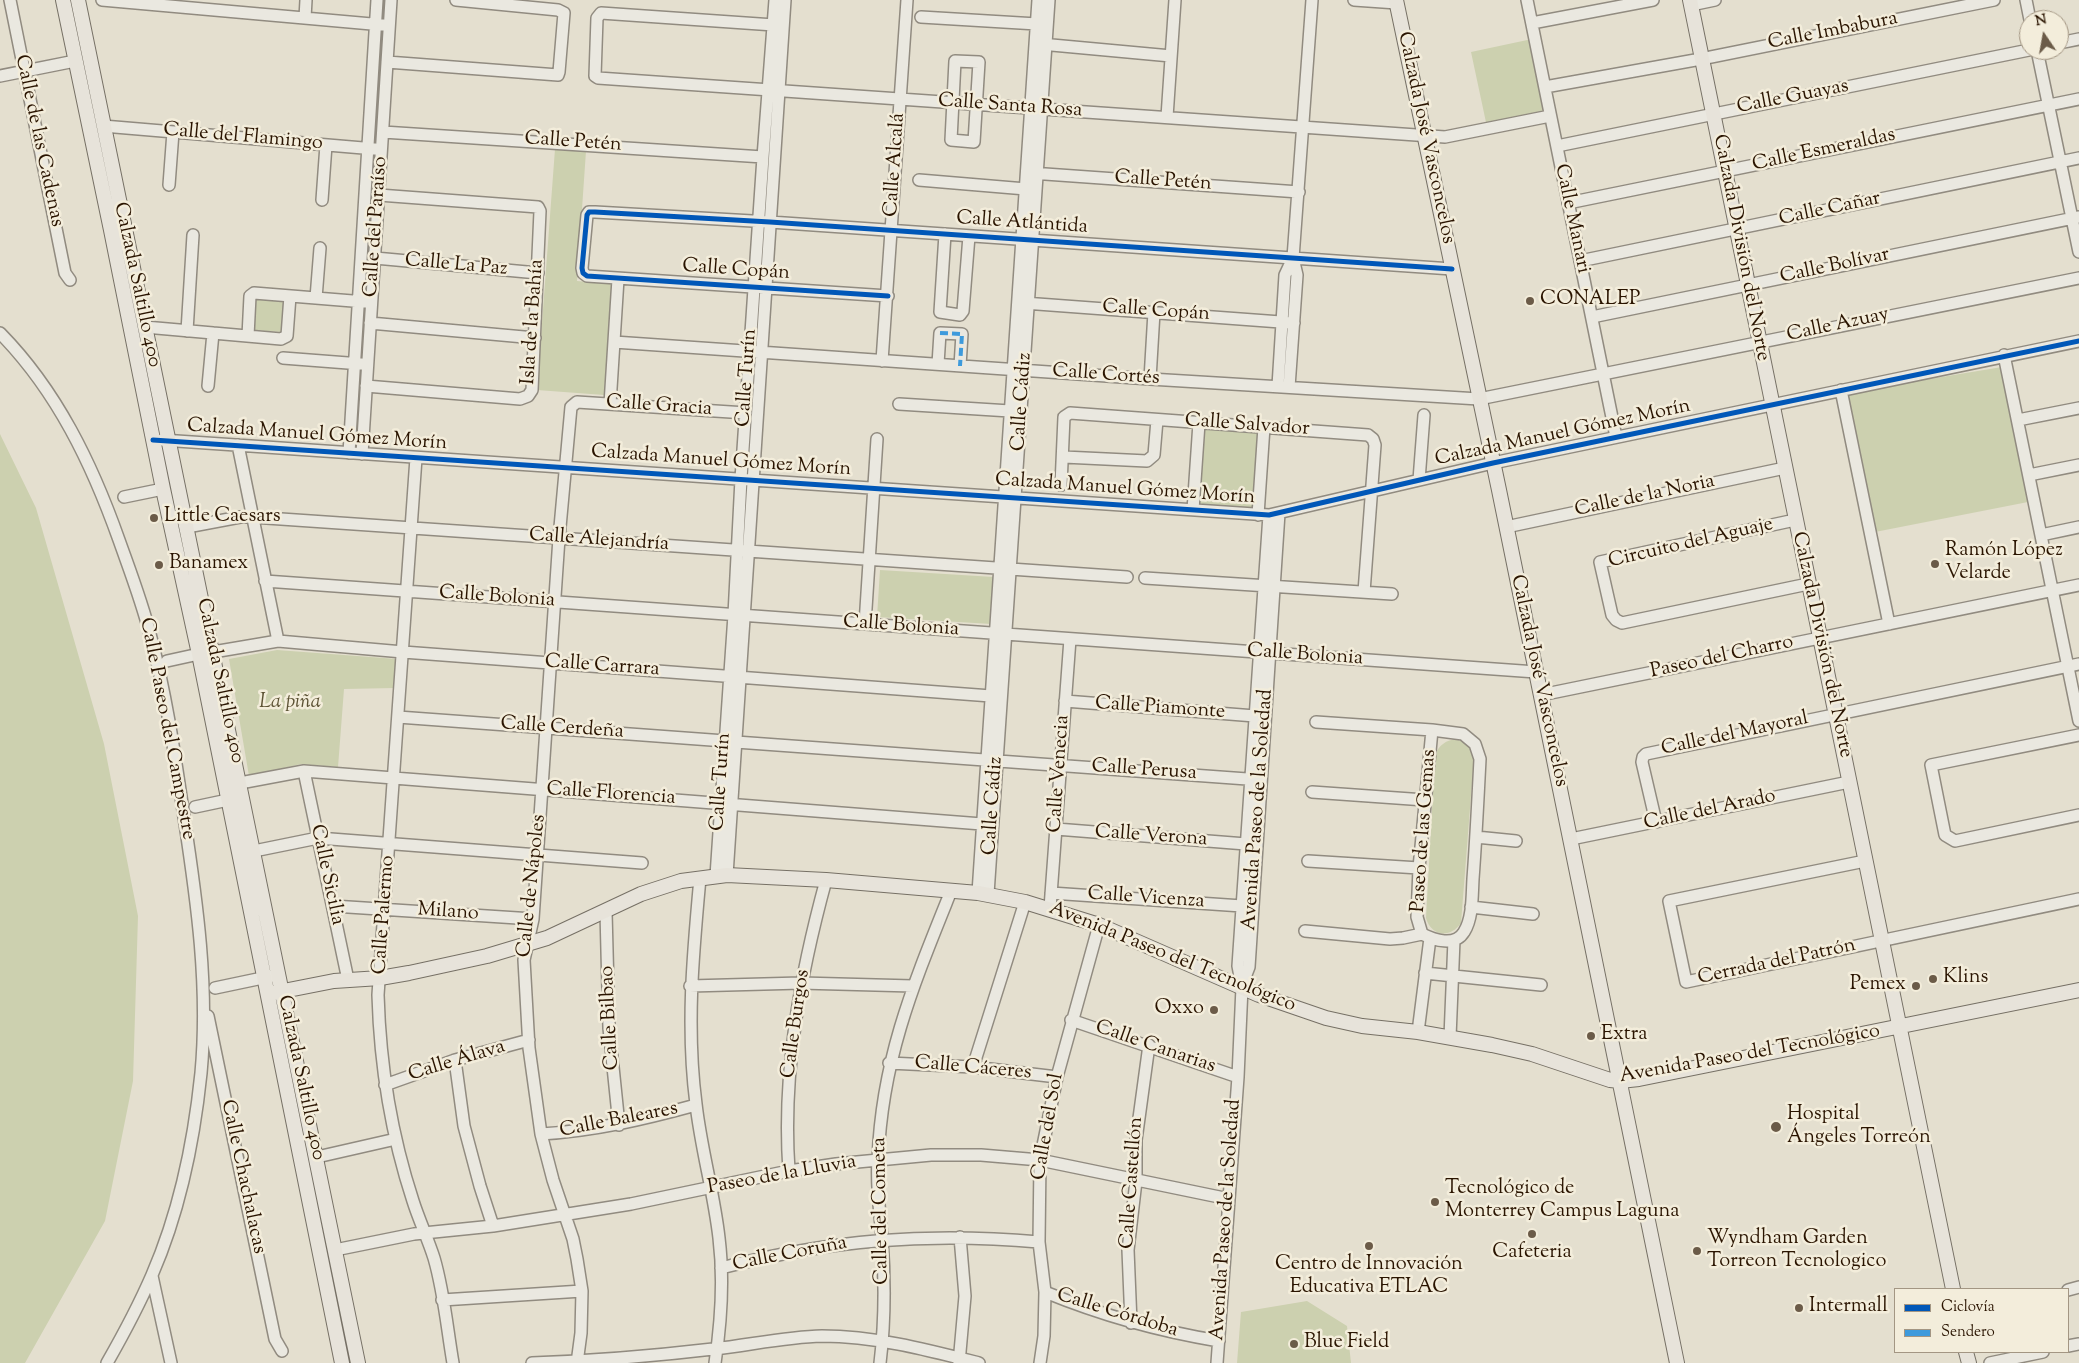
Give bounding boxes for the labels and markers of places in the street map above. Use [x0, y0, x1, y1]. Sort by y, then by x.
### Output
place label: CONALEP [1540, 289, 1640, 313]
marker: CONALEP [1524, 295, 1536, 307]
place label: Little Caesars [164, 506, 281, 530]
marker: Little Caesars [148, 512, 160, 524]
place label: Ramón López Velarde [1945, 540, 2063, 587]
place label: Banamex [169, 553, 248, 577]
marker: Ramón López Velarde [1929, 558, 1941, 570]
marker: Banamex [153, 559, 165, 571]
place label: Klins [1943, 967, 1988, 991]
marker: Klins [1927, 973, 1939, 985]
place label: Pemex [1850, 974, 1906, 998]
marker: Pemex [1910, 980, 1922, 992]
place label: Oxxo [1154, 998, 1204, 1022]
marker: Oxxo [1208, 1004, 1220, 1016]
place label: Extra [1601, 1024, 1647, 1048]
marker: Extra [1585, 1030, 1597, 1042]
place label: Hospital Ángeles Torreón [1787, 1104, 1931, 1151]
marker: Hospital Ángeles Torreón [1769, 1120, 1783, 1134]
place label: Tecnológico de Monterrey Campus Laguna [1445, 1178, 1679, 1225]
marker: Tecnológico de Monterrey Campus Laguna [1429, 1196, 1441, 1208]
marker: Cafeteria [1526, 1228, 1538, 1240]
place label: Wyndham Garden Torreon Tecnologico [1707, 1228, 1886, 1275]
marker: Centro de Innovación Educativa ETLAC [1363, 1240, 1375, 1252]
place label: Cafeteria [1492, 1242, 1572, 1266]
marker: Wyndham Garden Torreon Tecnologico [1691, 1245, 1703, 1257]
place label: Centro de Innovación Educativa ETLAC [1275, 1254, 1463, 1301]
place label: Intermall [1809, 1296, 1888, 1320]
marker: Intermall [1793, 1302, 1805, 1314]
place label: Blue Field [1304, 1332, 1389, 1356]
marker: Blue Field [1288, 1338, 1300, 1350]

